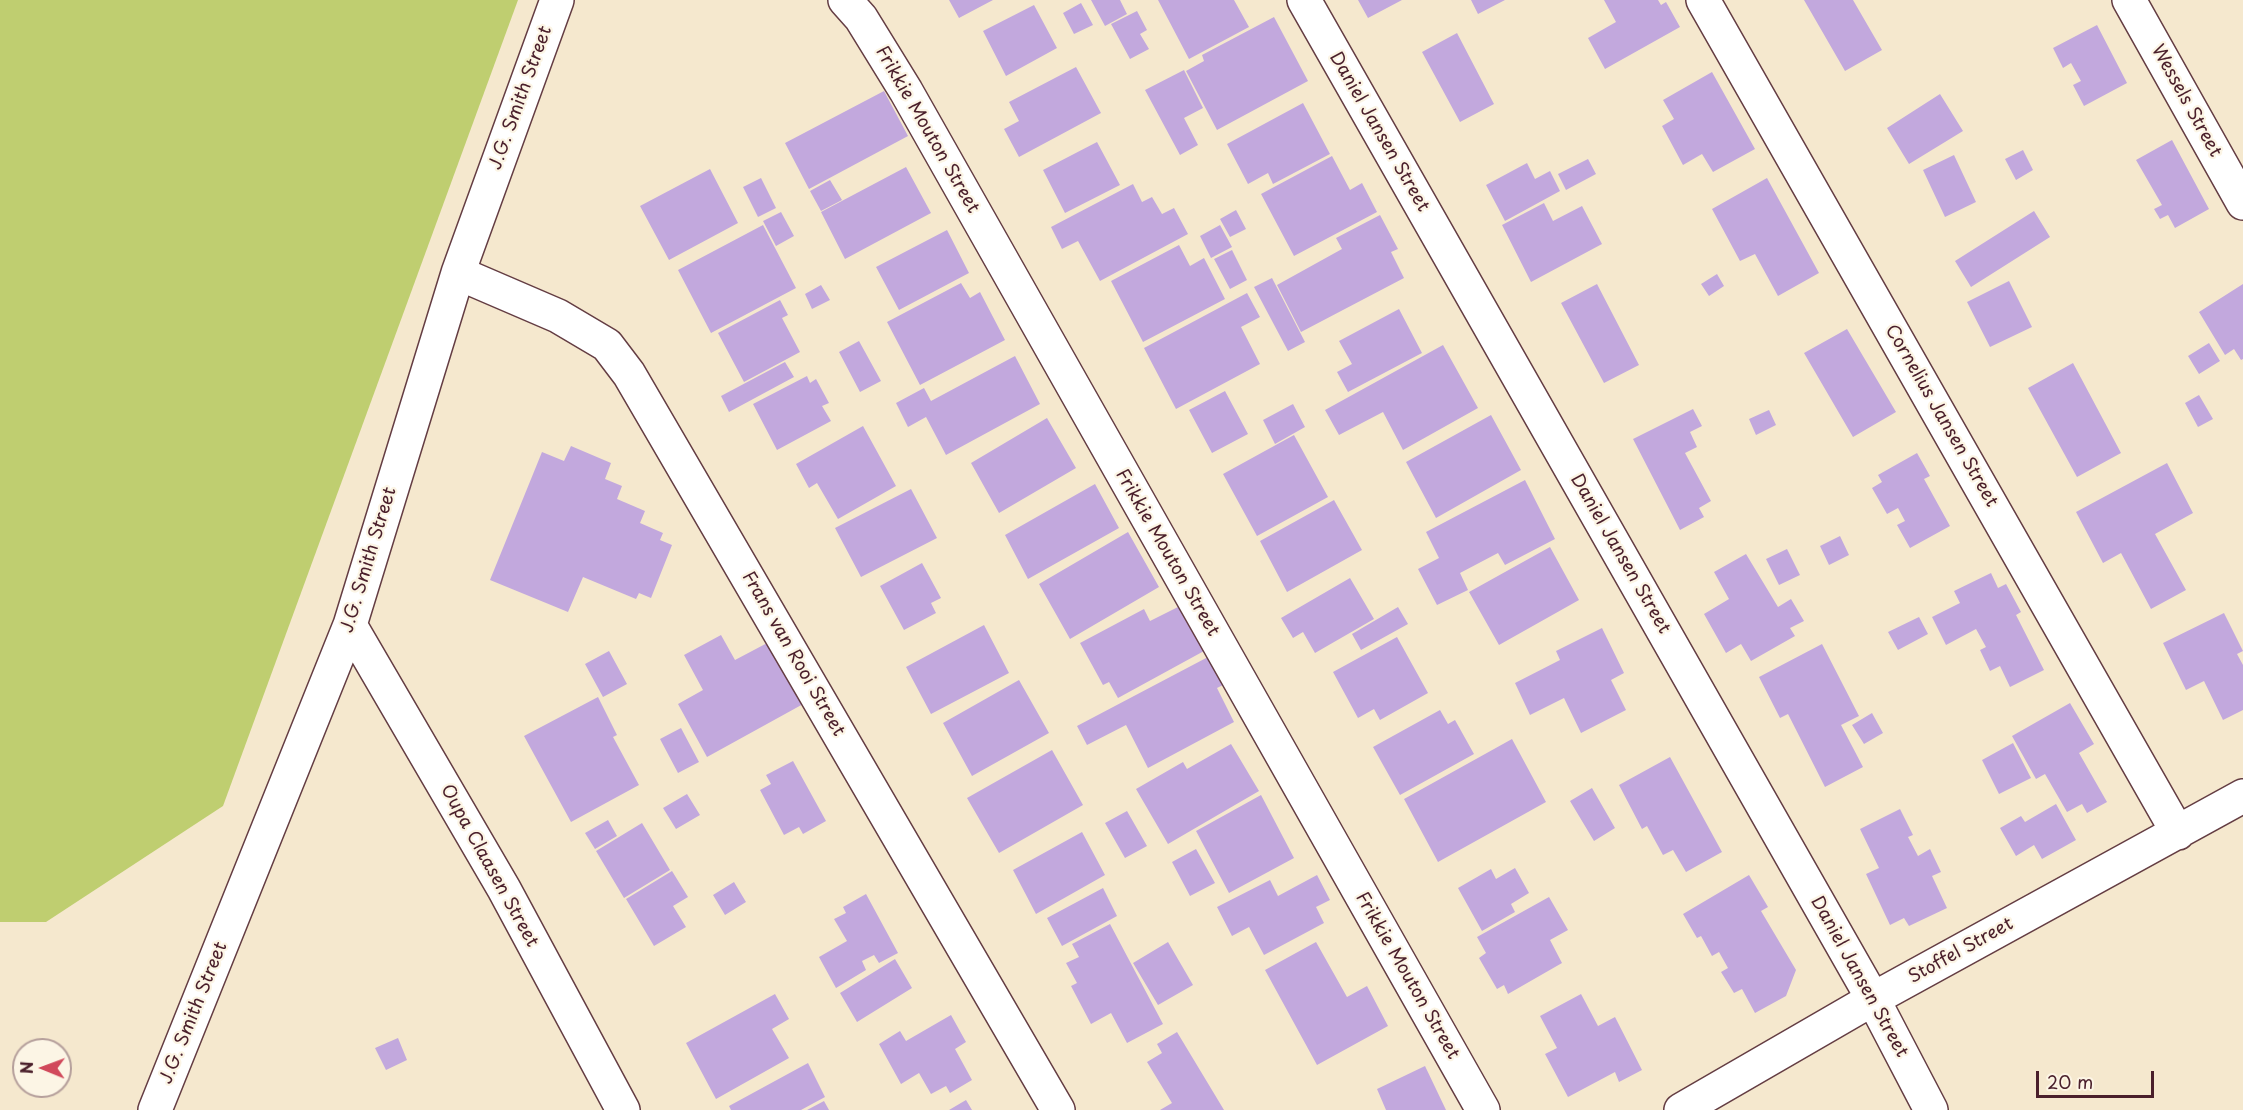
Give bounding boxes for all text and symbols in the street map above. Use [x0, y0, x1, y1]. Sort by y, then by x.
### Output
street label: J.G. Smith Street [485, 23, 557, 173]
street label: Wessels Street [2146, 41, 2226, 161]
street label: Frikkie Mouton Street [870, 43, 984, 217]
street label: Daniel Jansen Street [1324, 48, 1434, 216]
street label: Cornelius Jansen Street [1880, 321, 2002, 511]
street label: Frikkie Mouton Street [1110, 466, 1224, 640]
street label: Daniel Jansen Street [1565, 470, 1675, 638]
street label: J.G. Smith Street [337, 485, 401, 635]
street label: Frans van Rooi Street [737, 568, 849, 740]
street label: Oupa Claasen Street [435, 781, 543, 951]
street label: Frikkie Mouton Street [1350, 889, 1464, 1063]
street label: Daniel Jansen Street [1806, 893, 1912, 1061]
street label: Stoffel Street [1905, 913, 2017, 989]
street label: J.G. Smith Street [156, 939, 232, 1087]
north arrow [12, 1038, 72, 1098]
scale bar [2039, 1059, 2158, 1097]
text: N [14, 1061, 38, 1074]
text: 20 m [2047, 1068, 2093, 1095]

